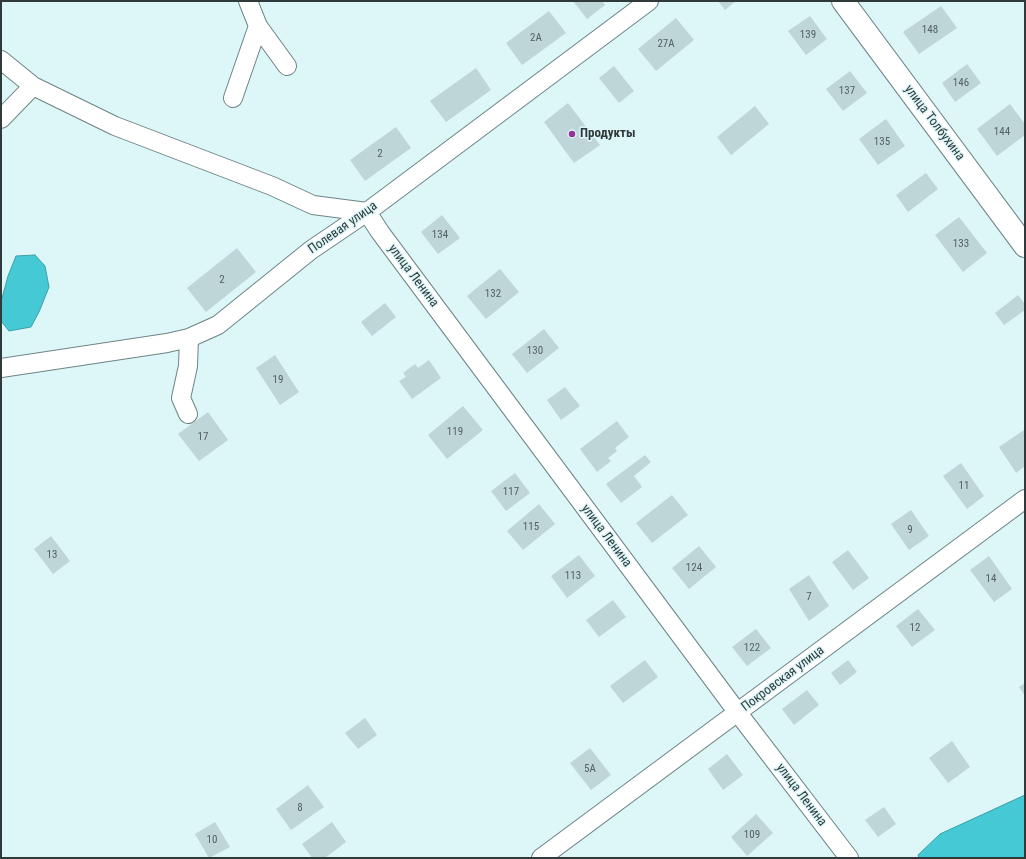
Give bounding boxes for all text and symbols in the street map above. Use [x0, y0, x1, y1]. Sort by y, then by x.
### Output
house number: 148 [922, 23, 938, 37]
house number: 139 [800, 28, 816, 42]
house number: 2А [530, 31, 542, 45]
house number: 27А [657, 37, 675, 51]
house number: 146 [953, 76, 969, 90]
street label: улица Толбухина [901, 82, 967, 164]
house number: 137 [839, 84, 855, 98]
house number: 144 [994, 125, 1010, 139]
place label: Продукты [580, 126, 636, 142]
marker: Продукты [567, 129, 577, 139]
house number: 135 [874, 135, 890, 149]
house number: 2 [377, 147, 383, 161]
street label: Полевая улица [305, 198, 381, 258]
house number: 134 [432, 228, 448, 242]
house number: 133 [953, 237, 969, 251]
street label: улица Ленина [384, 242, 442, 310]
house number: 2 [219, 273, 225, 287]
house number: 132 [485, 287, 501, 301]
house number: 130 [527, 344, 543, 358]
house number: 19 [273, 373, 283, 387]
house number: 119 [447, 425, 463, 439]
house number: 17 [198, 430, 208, 444]
house number: 11 [959, 479, 969, 493]
house number: 117 [503, 485, 519, 499]
street label: улица Ленина [577, 502, 635, 570]
house number: 115 [523, 520, 539, 534]
house number: 9 [907, 523, 913, 537]
house number: 13 [47, 548, 57, 562]
house number: 124 [686, 561, 702, 575]
house number: 113 [565, 569, 581, 583]
house number: 14 [986, 572, 996, 586]
house number: 7 [806, 590, 812, 604]
house number: 12 [910, 621, 920, 635]
house number: 122 [744, 641, 760, 655]
street label: Покровская улица [739, 643, 827, 715]
street label: улица Ленина [772, 761, 830, 829]
house number: 5А [584, 762, 596, 776]
house number: 8 [297, 801, 303, 815]
house number: 109 [744, 828, 760, 842]
house number: 10 [207, 833, 217, 847]

